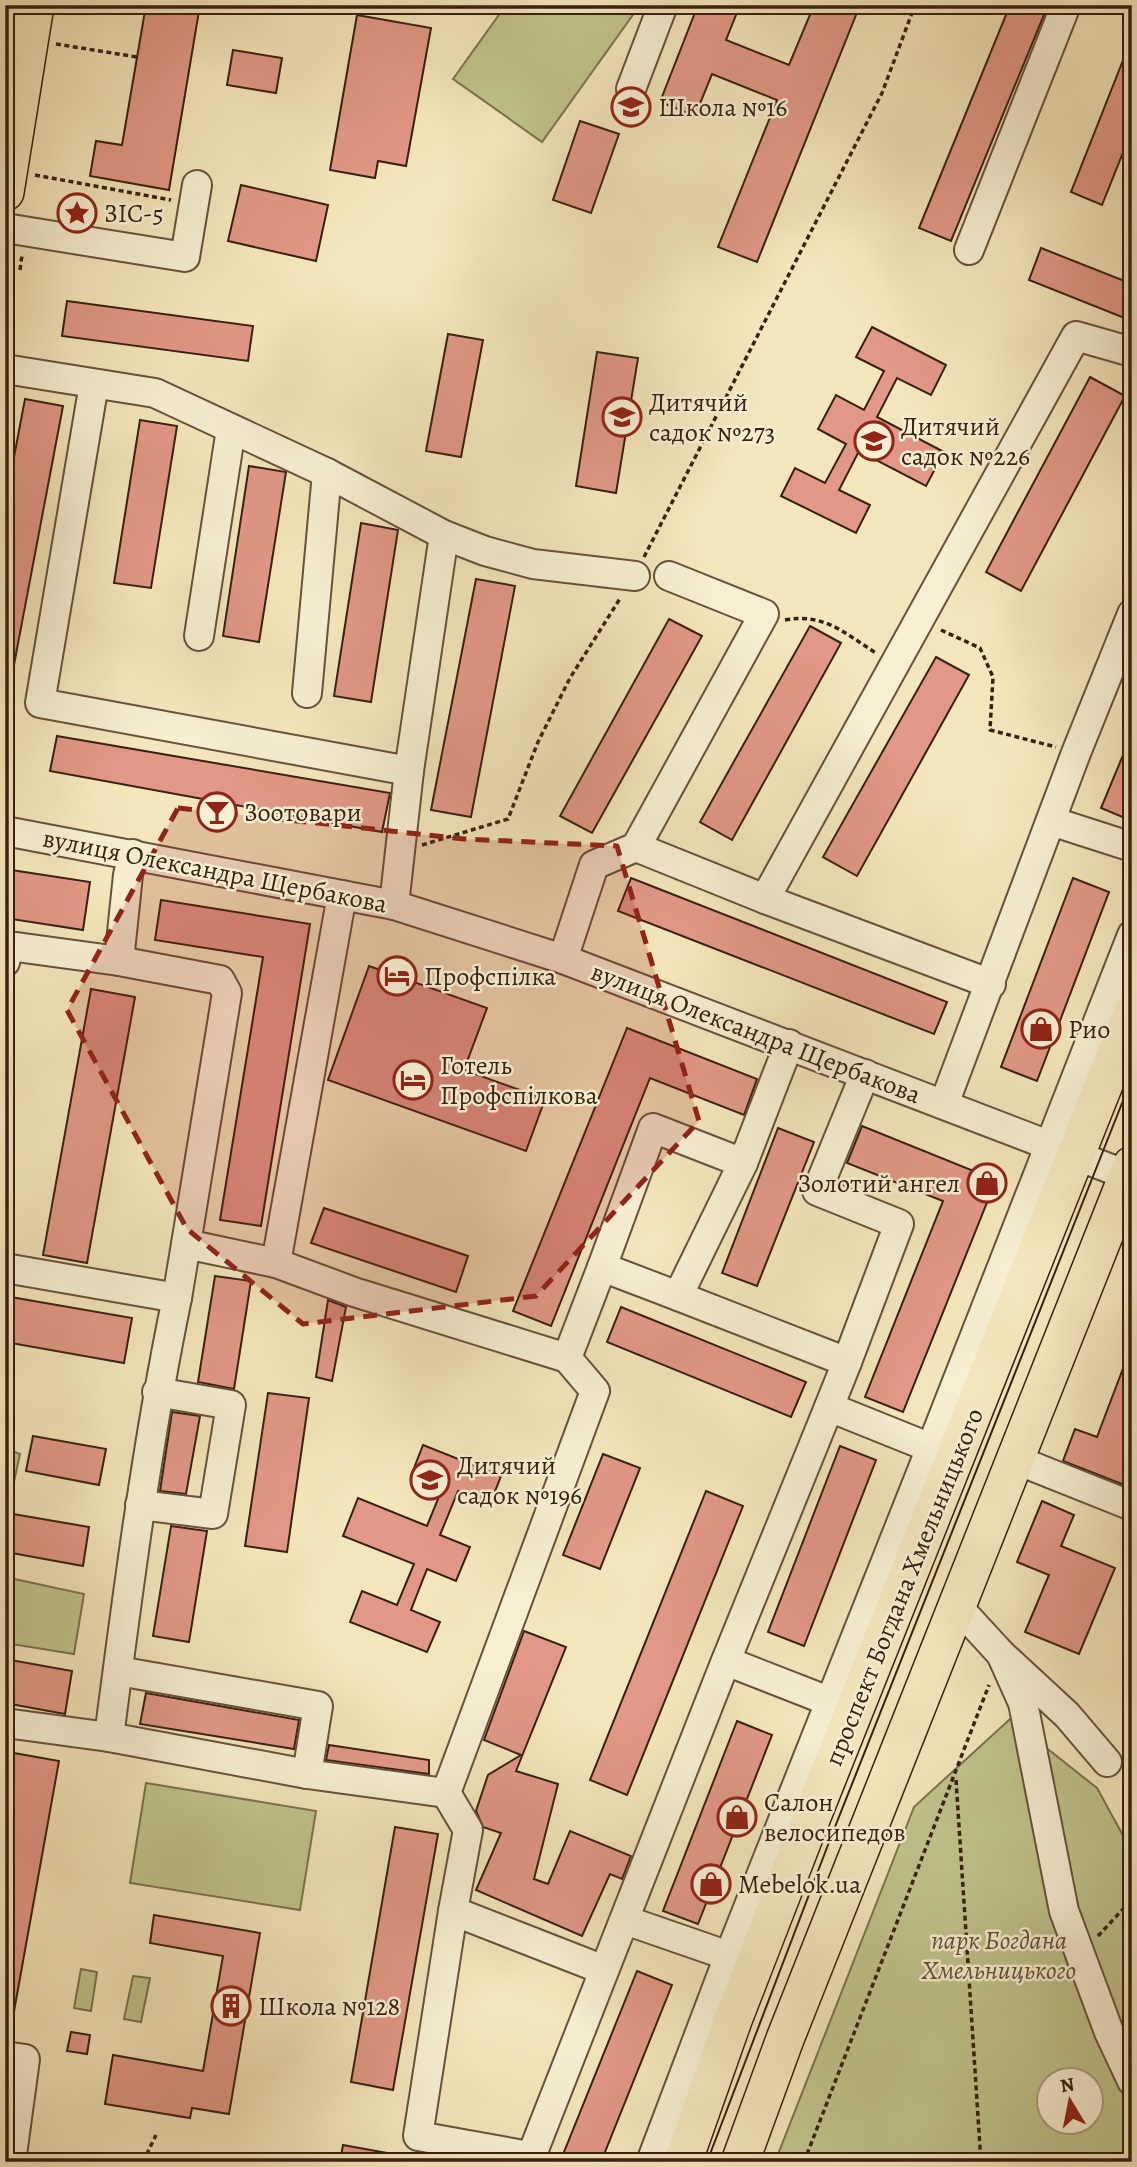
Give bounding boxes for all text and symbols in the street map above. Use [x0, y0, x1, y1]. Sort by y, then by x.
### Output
school or university icon: Школа №16 [610, 86, 652, 128]
place label: Школа №16 [658, 90, 787, 125]
place icon: ЗІС-5 [56, 192, 98, 234]
place label: ЗІС-5 [104, 196, 164, 231]
place label: Дитячий садок №273 [649, 385, 775, 450]
school or university icon: Дитячий садок №273 [601, 396, 643, 438]
place label: Дитячий садок №226 [901, 409, 1030, 474]
school or university icon: Дитячий садок №226 [853, 420, 895, 462]
bar icon: Зоотовари [196, 791, 238, 833]
place label: Зоотовари [244, 795, 362, 830]
street label: вулиця Олександра Щербакова [40, 820, 390, 922]
street label: вулиця Олександра Щербакова [586, 954, 926, 1112]
hotel icon: Профспілка [376, 955, 418, 997]
place label: Профспілка [424, 959, 556, 994]
shop icon: Рио [1020, 1008, 1062, 1050]
place label: Рио [1068, 1012, 1110, 1047]
place label: Готель Профспілкова [440, 1048, 598, 1113]
hotel icon: Готель Профспілкова [392, 1059, 434, 1101]
shop icon: Золотий ангел [966, 1162, 1008, 1204]
place label: Золотий ангел [797, 1166, 960, 1201]
street label: проспект Богдана Хмельницького [816, 1403, 992, 1771]
place label: Дитячий садок №196 [457, 1448, 582, 1513]
school or university icon: Дитячий садок №196 [409, 1459, 451, 1501]
place label: Салон велосипедов [764, 1785, 906, 1850]
shop icon: Салон велосипедов [716, 1796, 758, 1838]
shop icon: Mebelok.ua [690, 1863, 732, 1905]
place label: Mebelok.ua [738, 1867, 861, 1902]
park label: парк Богдана Хмельницького [921, 1923, 1076, 1988]
building icon: Школа №128 [210, 1985, 252, 2027]
place label: Школа №128 [258, 1989, 400, 2024]
north arrow [1036, 2066, 1106, 2136]
text: N [1058, 2071, 1076, 2099]

